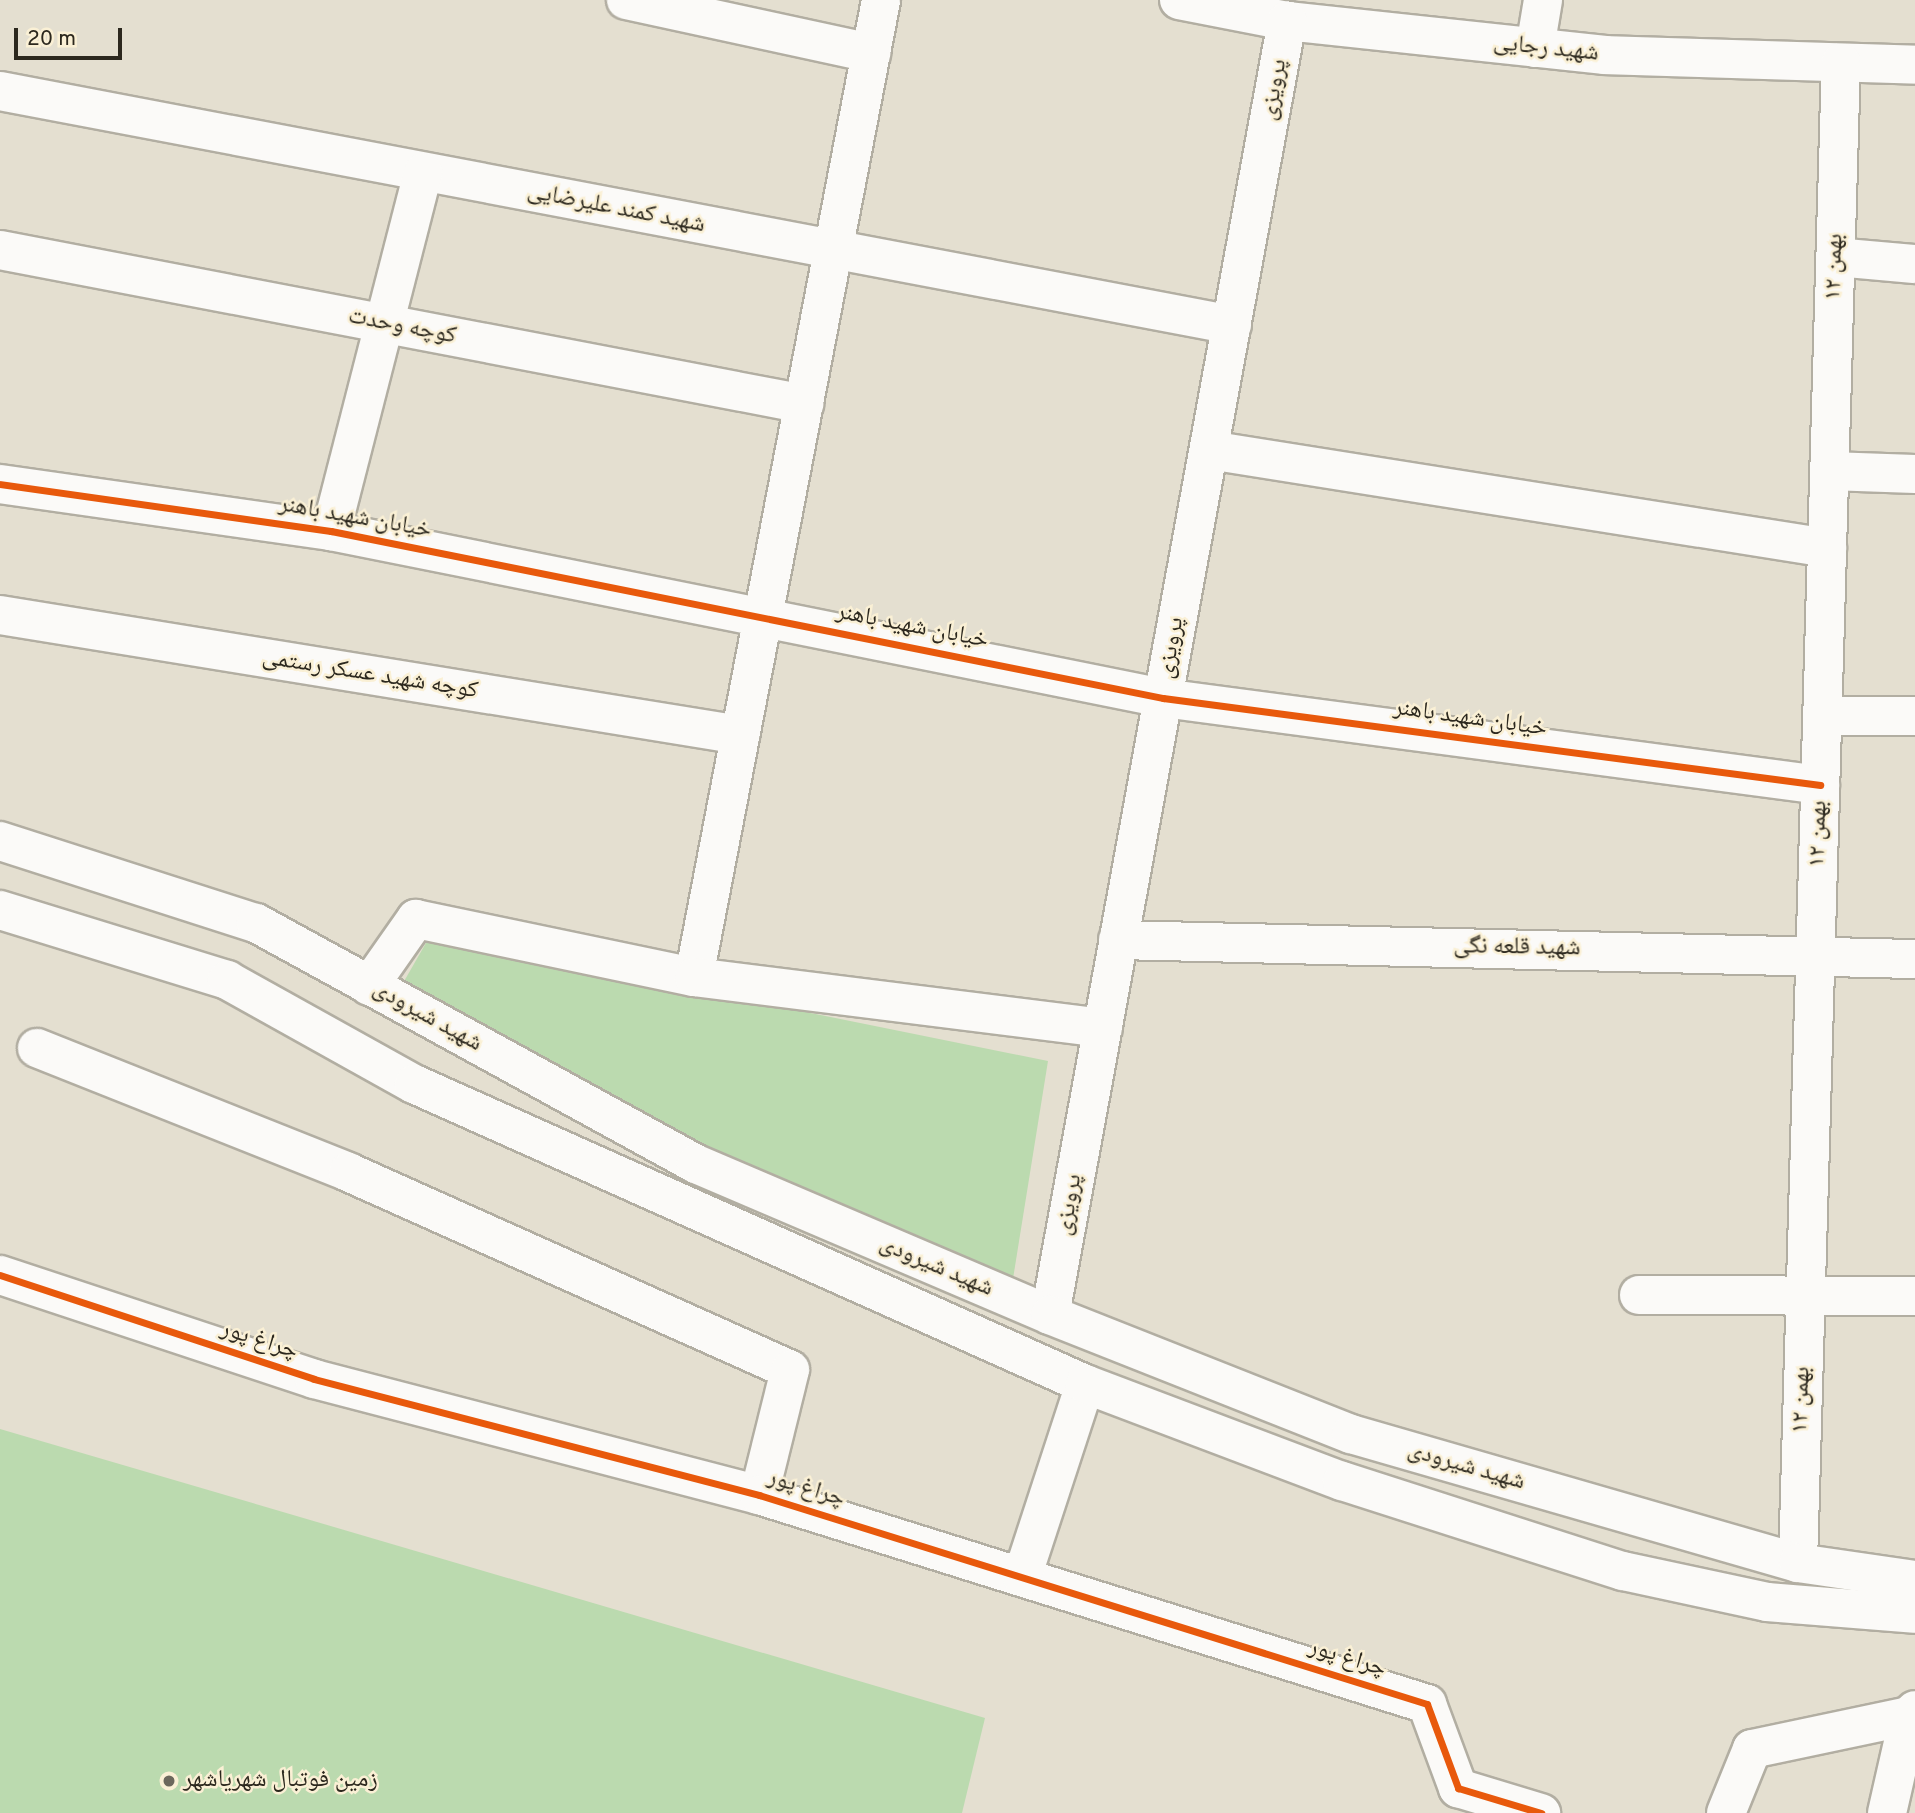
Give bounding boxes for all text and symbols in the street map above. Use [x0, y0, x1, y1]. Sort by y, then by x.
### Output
scale bar [18, 14, 126, 58]
text: 20 m [27, 26, 76, 53]
street label: شهید رجایی [1492, 29, 1600, 69]
street label: پرویزی [1255, 57, 1295, 123]
street label: شهید کمند علیرضایی [525, 178, 707, 240]
street label: ۱۲ بهمن [1819, 233, 1851, 301]
street label: کوچه وحدت [346, 302, 458, 352]
street label: خیابان شهید باهنر [276, 490, 434, 546]
street label: خیابان شهید باهنر [833, 598, 991, 656]
street label: پرویزی [1152, 615, 1192, 681]
street label: کوچه شهید عسکر رستمی [260, 644, 480, 706]
street label: خیابان شهید باهنر [1391, 694, 1549, 744]
street label: ۱۲ بهمن [1803, 800, 1835, 868]
street label: شهید قلعه نگی [1453, 932, 1581, 964]
street label: شهید شیرودی [367, 975, 487, 1059]
street label: پرویزی [1050, 1172, 1090, 1238]
street label: شهید شیرودی [875, 1230, 997, 1304]
street label: چراغ پور [217, 1315, 301, 1367]
street label: ۱۲ بهمن [1786, 1366, 1818, 1434]
street label: شهید شیرودی [1404, 1437, 1528, 1497]
street label: چراغ پور [764, 1464, 848, 1514]
street label: چراغ پور [1305, 1634, 1389, 1684]
place label: زمین فوتبال شهریاشهر [183, 1767, 378, 1795]
marker: زمین فوتبال شهریاشهر [161, 1773, 177, 1789]

